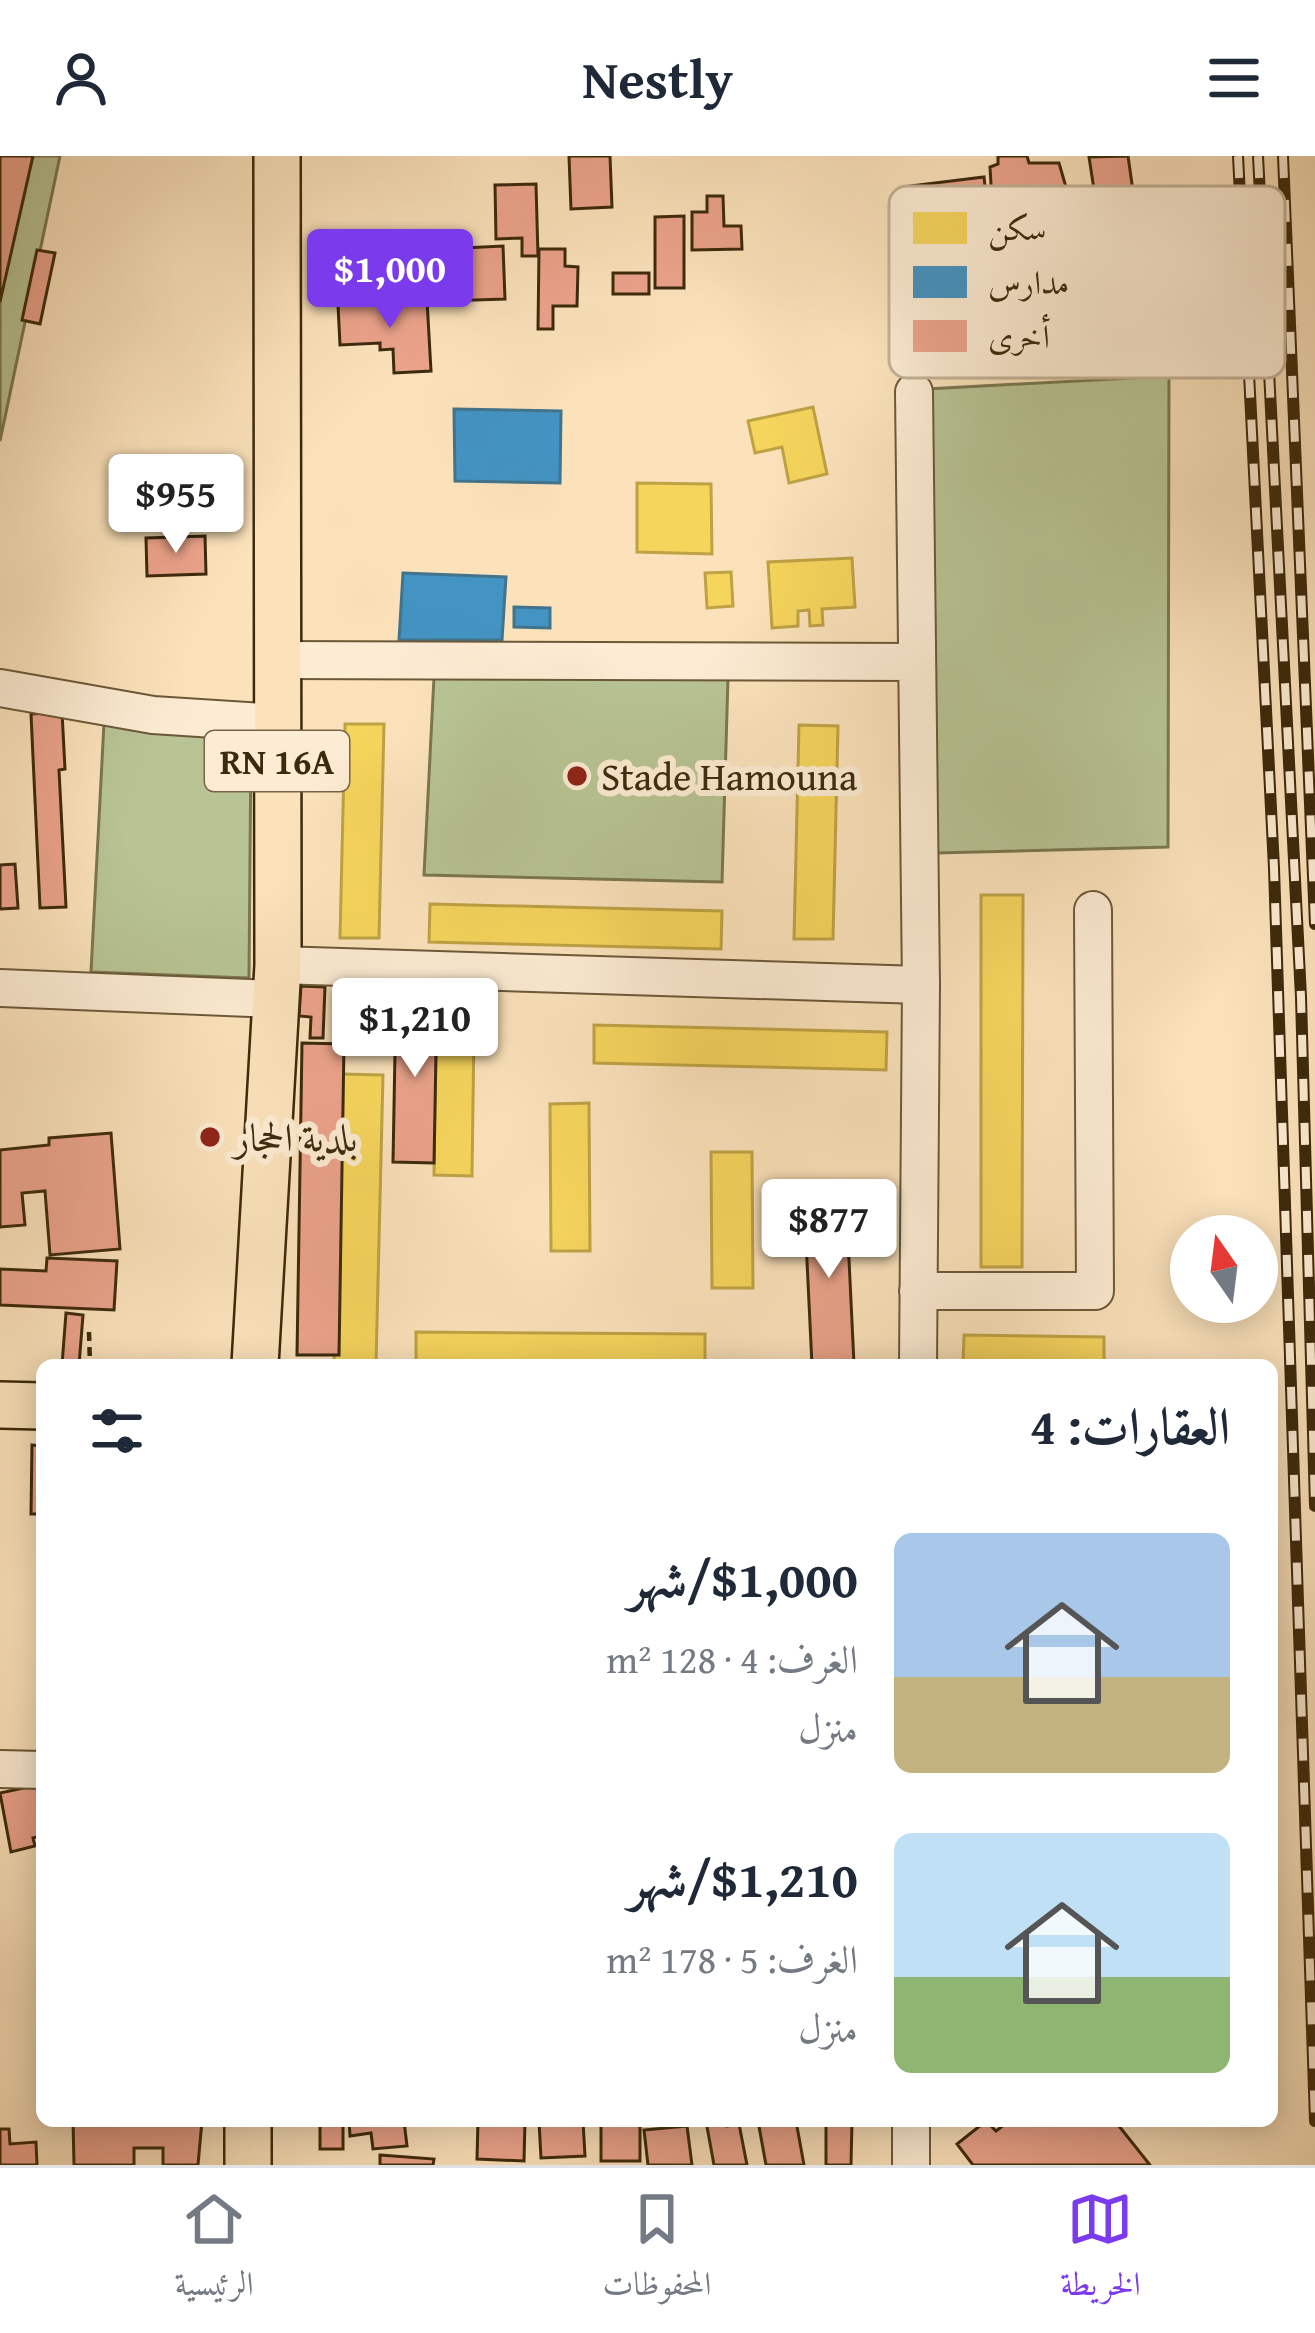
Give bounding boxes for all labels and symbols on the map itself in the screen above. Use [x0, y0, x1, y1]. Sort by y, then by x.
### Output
legend [889, 186, 1285, 378]
text: سكن [988, 204, 1046, 252]
pin: $1,000 [292, 229, 488, 331]
text: مدارس [988, 258, 1069, 306]
text: أخرى [988, 312, 1050, 360]
pin: $955 [105, 454, 247, 556]
road number: RN 16A [205, 731, 349, 791]
place label: Stade Hamouna [601, 747, 858, 804]
marker: Stade Hamouna [564, 763, 590, 789]
pin: $1,210 [317, 978, 513, 1080]
place label: بلدية الحجار [230, 1108, 358, 1165]
marker: بلدية الحجار [197, 1124, 223, 1150]
pin: $877 [758, 1179, 900, 1281]
north arrow [1170, 1215, 1278, 1323]

